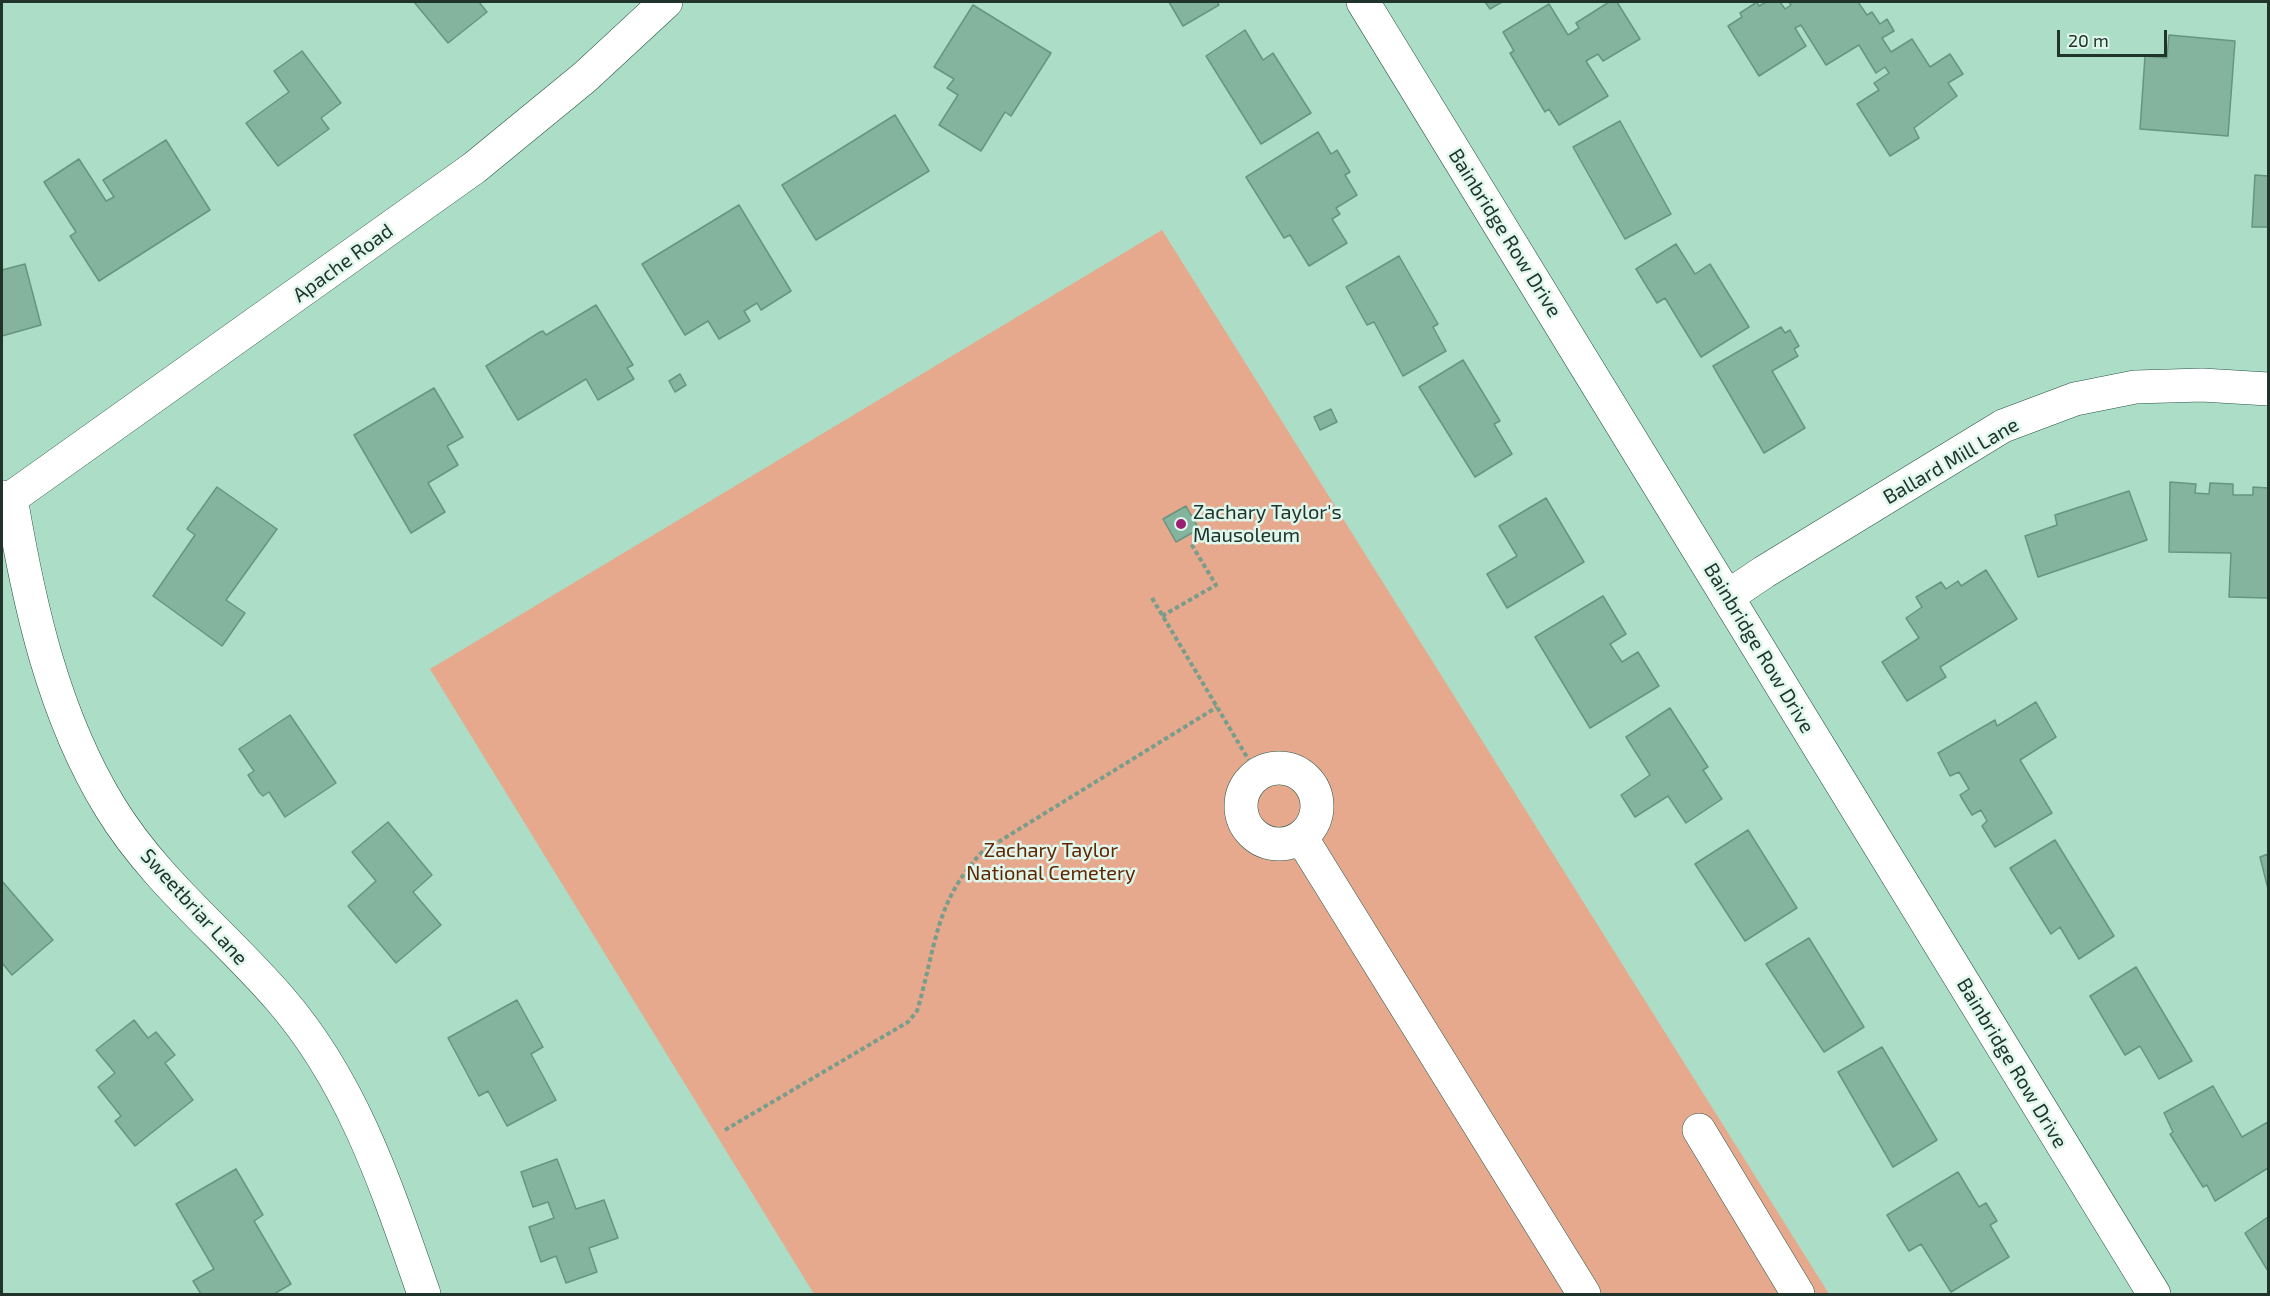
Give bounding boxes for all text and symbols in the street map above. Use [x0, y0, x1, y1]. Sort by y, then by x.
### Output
scale bar [2060, 18, 2170, 56]
text: 20 m [2068, 29, 2109, 51]
street label: Bainbridge Row Drive [1443, 144, 1567, 322]
street label: Apache Road [288, 219, 398, 307]
street label: Ballard Mill Lane [1879, 412, 2023, 510]
place label: Zachary Taylor's Mausoleum [1193, 500, 1342, 547]
marker: Zachary Taylor's Mausoleum [1174, 517, 1188, 531]
street label: Bainbridge Row Drive [1699, 559, 1819, 737]
park label: Zachary Taylor National Cemetery [966, 838, 1136, 885]
street label: Sweetbriar Lane [136, 844, 252, 970]
street label: Bainbridge Row Drive [1952, 974, 2072, 1152]

